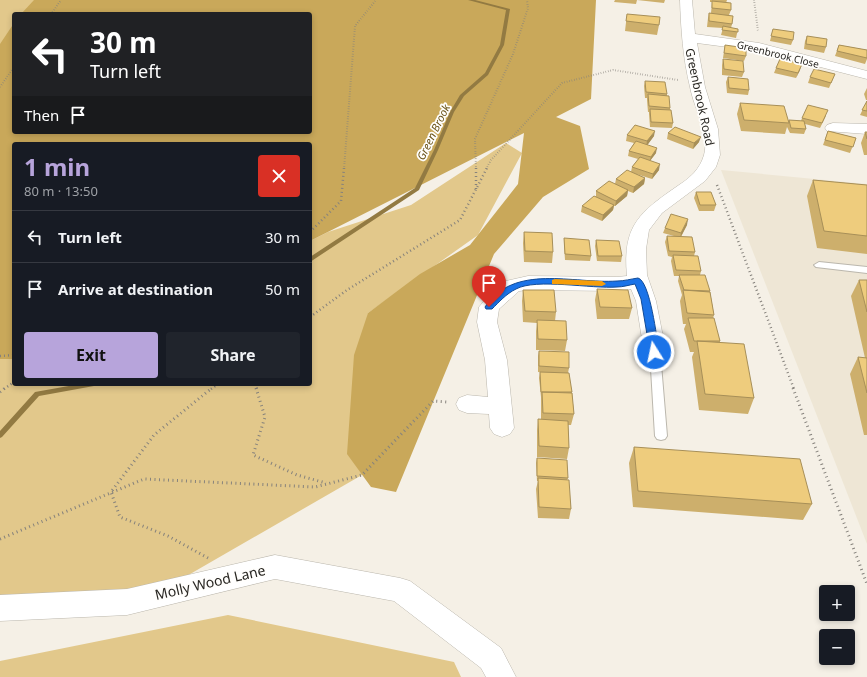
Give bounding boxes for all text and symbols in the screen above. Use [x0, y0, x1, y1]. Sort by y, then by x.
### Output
text: 30 m [90, 23, 157, 61]
icon: left [24, 28, 76, 80]
street label: Greenbrook Close [735, 37, 821, 71]
street label: Greenbrook Road [681, 47, 719, 147]
text: Turn left [90, 59, 161, 83]
water label: Green Brook [413, 101, 453, 162]
icon: arrive [67, 104, 89, 126]
text: Then [24, 105, 59, 125]
text: 1 min [24, 150, 90, 183]
button: close [258, 155, 300, 197]
text: 80 m · 13:50 [24, 182, 98, 200]
icon: left [24, 226, 46, 248]
text: Turn left [58, 227, 122, 247]
text: 30 m [265, 227, 300, 247]
pin [472, 266, 506, 307]
icon: arrive [478, 272, 500, 294]
icon: arrive [24, 278, 46, 300]
text: Arrive at destination [58, 279, 213, 299]
text: 50 m [265, 279, 300, 299]
position arrow [633, 331, 675, 373]
button: Exit [24, 332, 158, 378]
button: Share [166, 332, 300, 378]
street label: Molly Wood Lane [153, 560, 267, 604]
map controls [819, 585, 855, 665]
button: + [819, 585, 855, 621]
button: − [819, 629, 855, 665]

